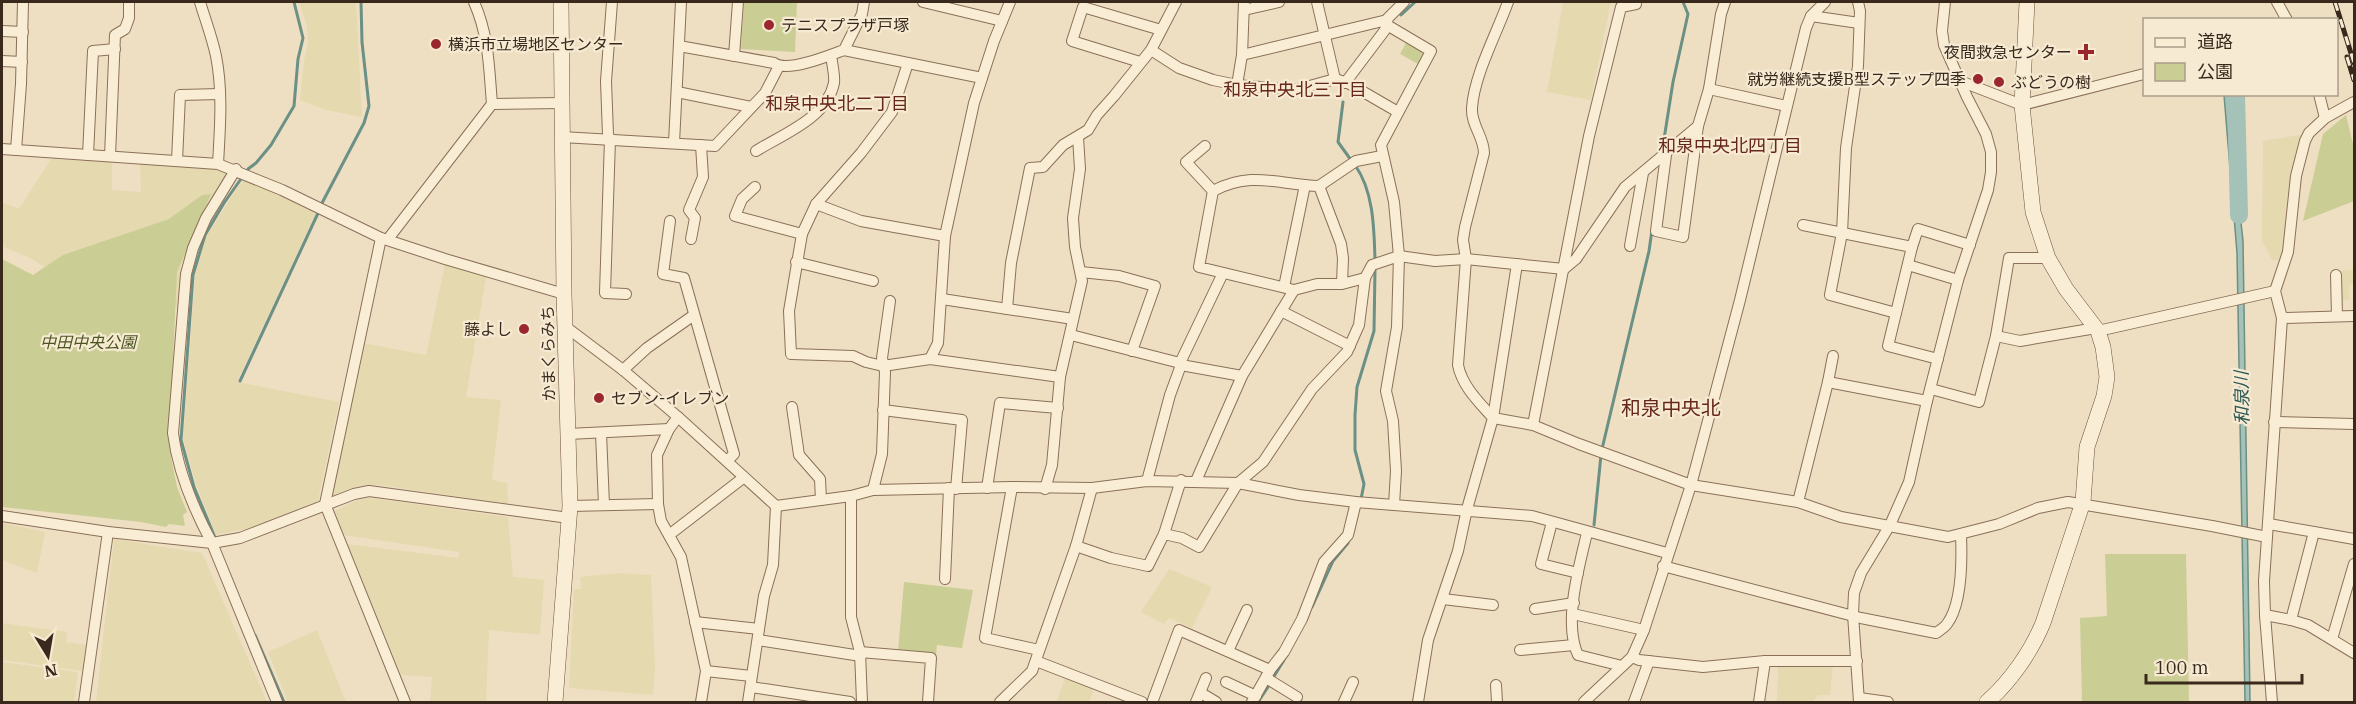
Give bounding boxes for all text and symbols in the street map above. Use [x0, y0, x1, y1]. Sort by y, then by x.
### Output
place label: テニスプラザ戸塚 [781, 15, 909, 35]
marker: テニスプラザ戸塚 [762, 18, 776, 32]
legend [2143, 18, 2338, 96]
text: 道路 [2197, 30, 2233, 53]
place label: 横浜市立場地区センター [448, 34, 624, 54]
marker: 横浜市立場地区センター [429, 37, 443, 51]
place label: 夜間救急センター [1944, 42, 2072, 62]
marker: 夜間救急センター [2077, 43, 2095, 61]
text: 公園 [2197, 60, 2233, 83]
place label: 就労継続支援B型ステップ四季 [1747, 69, 1966, 89]
marker: 就労継続支援B型ステップ四季 [1971, 72, 1985, 86]
place label: ぶどうの樹 [2011, 72, 2091, 92]
marker: ぶどうの樹 [1992, 75, 2006, 89]
district label: 和泉中央北三丁目 [1223, 78, 1367, 101]
district label: 和泉中央北二丁目 [765, 92, 909, 115]
district label: 和泉中央北四丁目 [1658, 134, 1802, 157]
street label: かまくらみち [537, 305, 559, 401]
place label: 藤よし [464, 319, 512, 339]
marker: 藤よし [517, 322, 531, 336]
park label: 中田中央公園 [40, 332, 138, 352]
water label: 和泉川 [2229, 369, 2253, 425]
place label: セブン-イレブン [611, 388, 729, 408]
marker: セブン-イレブン [592, 391, 606, 405]
district label: 和泉中央北 [1621, 394, 1721, 421]
north arrow [18, 626, 78, 686]
scale bar [2146, 647, 2302, 685]
text: 100 m [2155, 656, 2209, 679]
text: N [43, 660, 59, 682]

